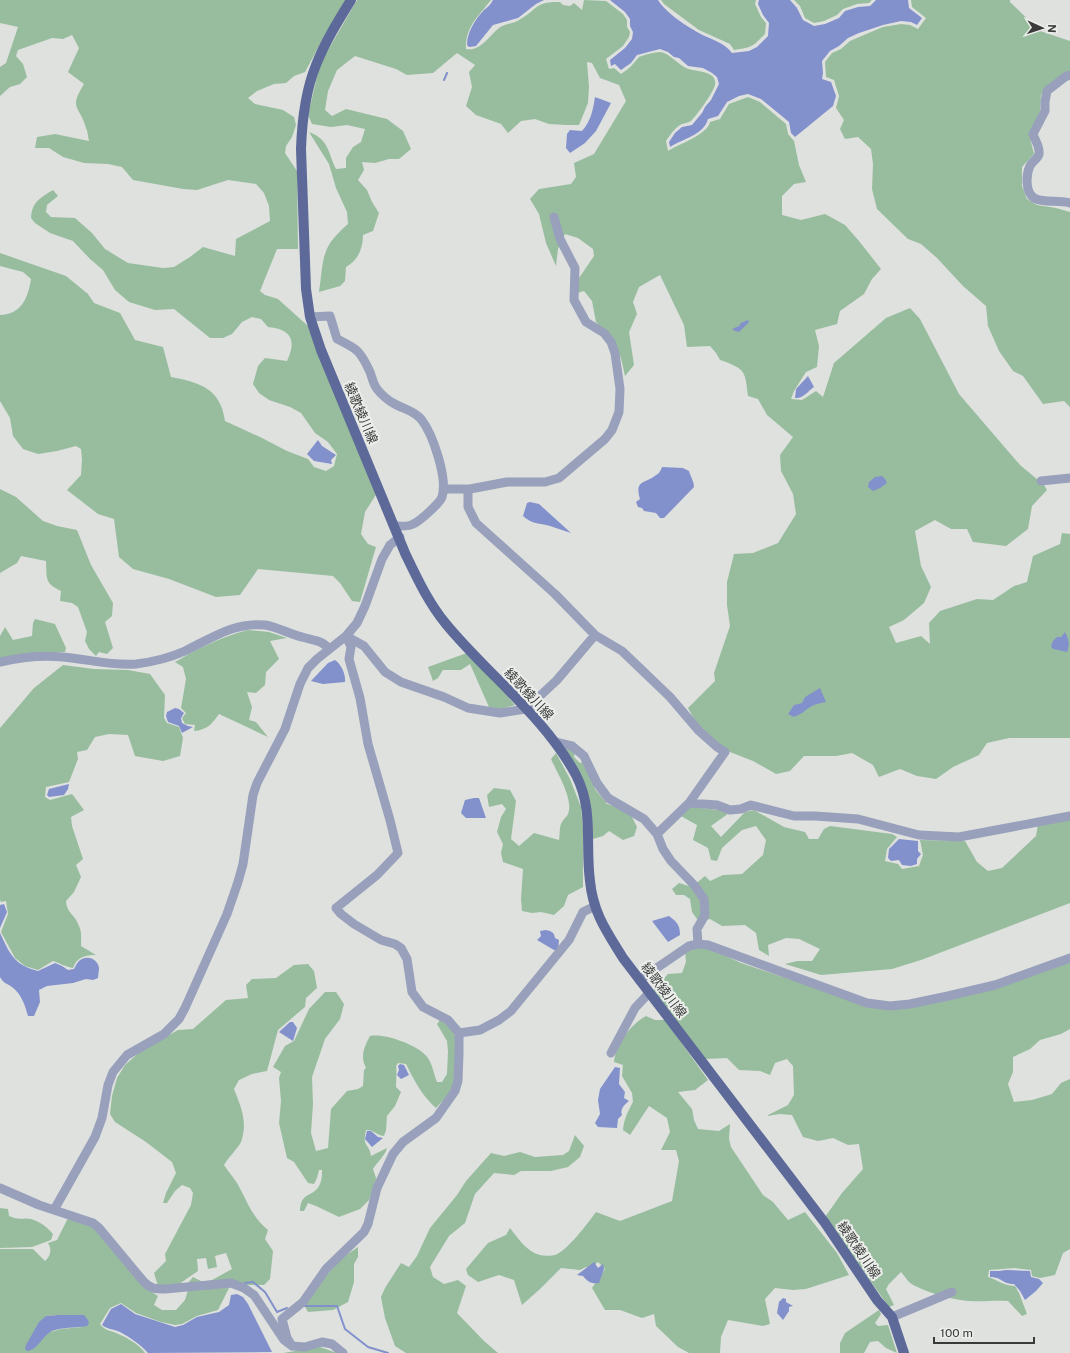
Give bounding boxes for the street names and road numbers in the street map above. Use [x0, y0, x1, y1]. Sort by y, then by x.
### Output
street label: 綾歌綾川線 [341, 380, 381, 446]
street label: 綾歌綾川線 [501, 665, 557, 723]
street label: 綾歌綾川線 [638, 960, 690, 1020]
street label: 綾歌綾川線 [835, 1219, 883, 1281]

